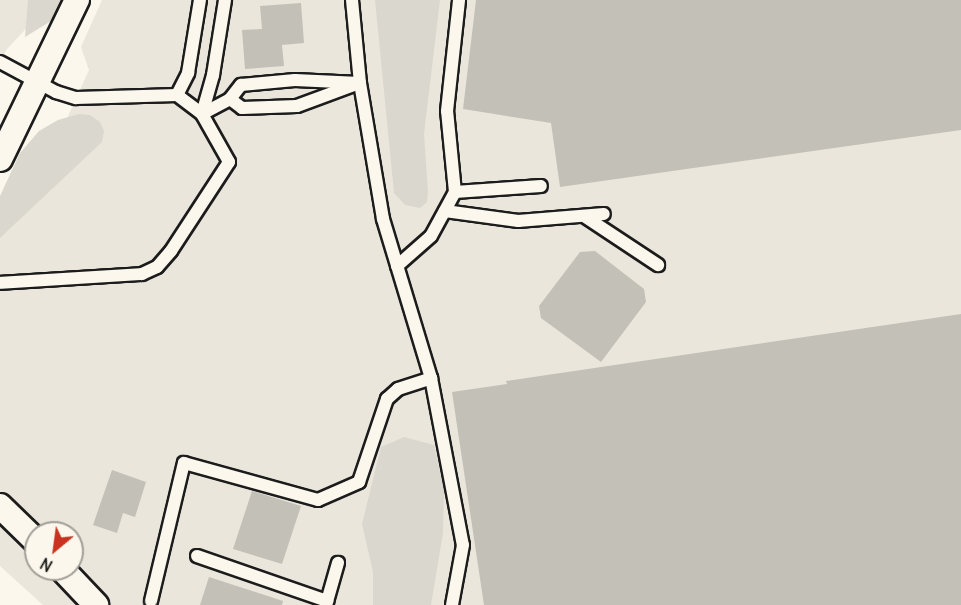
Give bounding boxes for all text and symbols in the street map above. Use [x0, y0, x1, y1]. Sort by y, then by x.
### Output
north arrow [24, 521, 84, 581]
text: N [37, 554, 56, 576]

